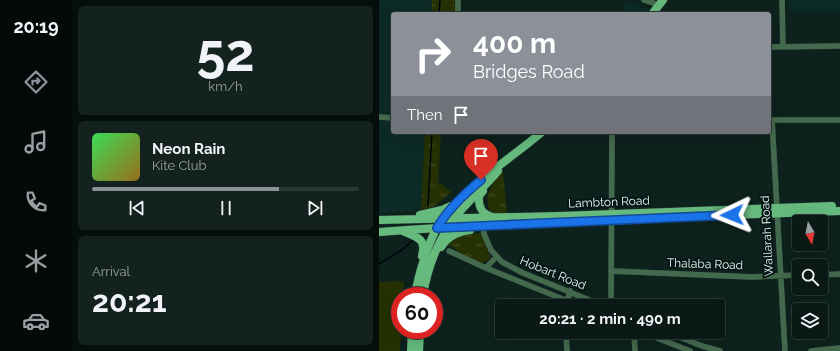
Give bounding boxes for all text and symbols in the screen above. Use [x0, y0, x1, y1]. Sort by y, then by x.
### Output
text: 20:19 [13, 16, 59, 37]
text: 52 [196, 22, 255, 83]
text: 400 m [473, 27, 556, 60]
icon: right [407, 28, 459, 80]
text: Bridges Road [473, 61, 585, 82]
icon: directions [22, 68, 50, 96]
text: km/h [208, 79, 243, 94]
icon: arrive [450, 104, 472, 126]
text: Then [407, 106, 442, 124]
icon: music [22, 128, 50, 156]
pin [464, 139, 498, 180]
text: Neon Rain [152, 140, 225, 158]
icon: arrive [470, 145, 492, 167]
text: Kite Club [152, 158, 207, 173]
icon: phone [22, 188, 50, 216]
street label: Lambton Road [568, 194, 650, 210]
position arrow [711, 194, 753, 236]
street label: Wallarah Road [758, 195, 776, 277]
icon: previous [126, 197, 148, 219]
icon: pause [215, 197, 237, 219]
icon: next [304, 197, 326, 219]
north arrow [792, 215, 828, 251]
map controls [792, 215, 828, 339]
icon: climate [22, 247, 50, 275]
street label: Hobart Road [518, 253, 588, 293]
street label: Thalaba Road [667, 256, 743, 272]
button: search [792, 259, 828, 295]
text: Arrival [92, 264, 130, 279]
text: 20:21 [92, 284, 167, 319]
speed limit sign: 60 [391, 287, 443, 339]
button: layers [792, 303, 828, 339]
icon: car [22, 307, 50, 335]
text: 20:21 · 2 min · 490 m [539, 310, 681, 328]

